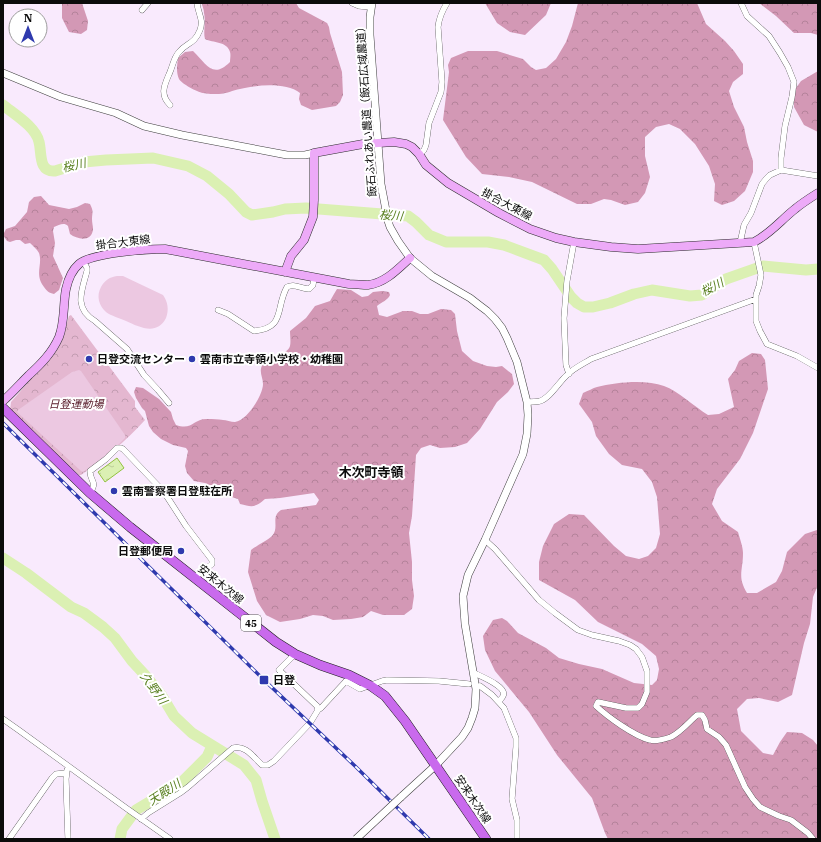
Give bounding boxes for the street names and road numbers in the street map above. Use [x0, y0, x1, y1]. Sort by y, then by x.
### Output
street label: 飯石ふれあい農道（飯石広域農道） [353, 21, 379, 197]
street label: 掛合大東線 [479, 185, 535, 223]
street label: 掛合大東線 [95, 232, 151, 252]
street label: 安来木次線 [195, 561, 247, 607]
road number: 45 [241, 615, 261, 631]
street label: 安来木次線 [452, 772, 494, 826]

